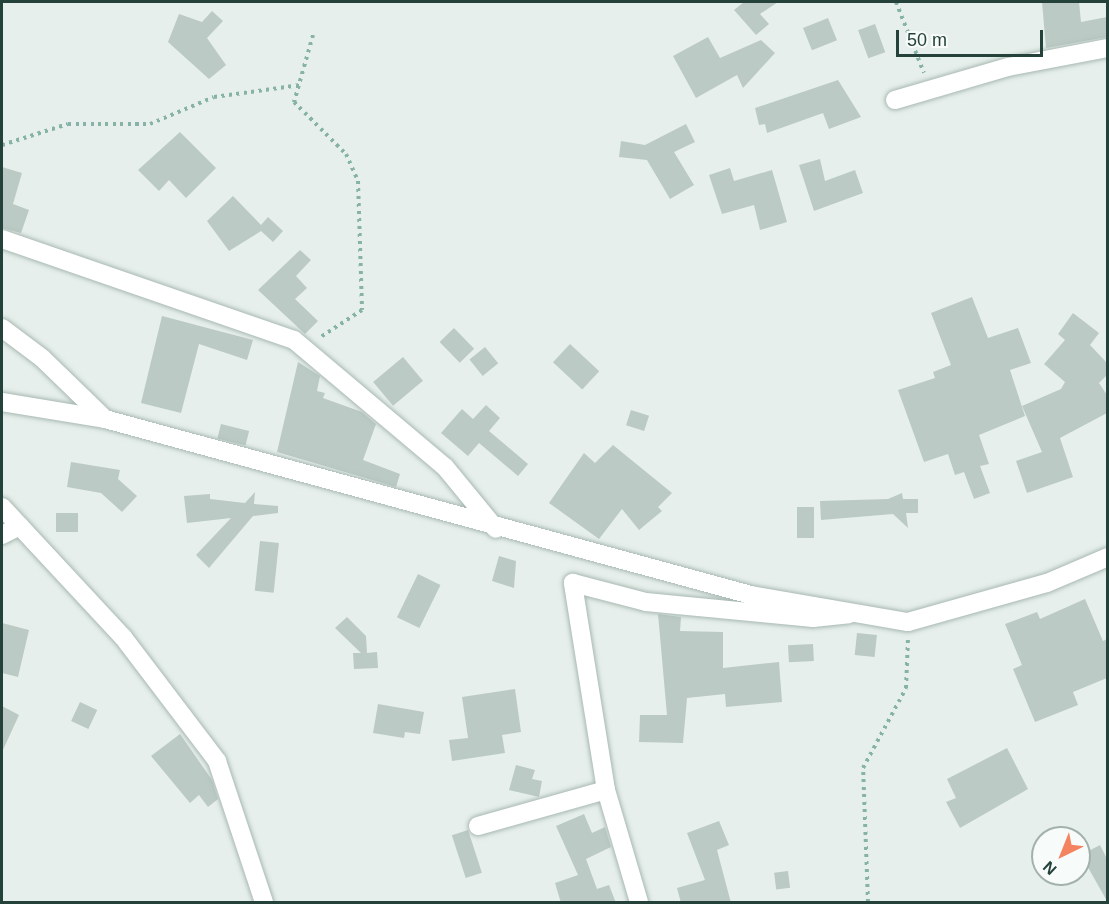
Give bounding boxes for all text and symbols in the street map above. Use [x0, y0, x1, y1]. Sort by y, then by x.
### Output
scale bar [899, 18, 1046, 56]
text: 50 m [907, 30, 947, 50]
north arrow [1031, 826, 1091, 886]
text: N [1040, 858, 1060, 878]

